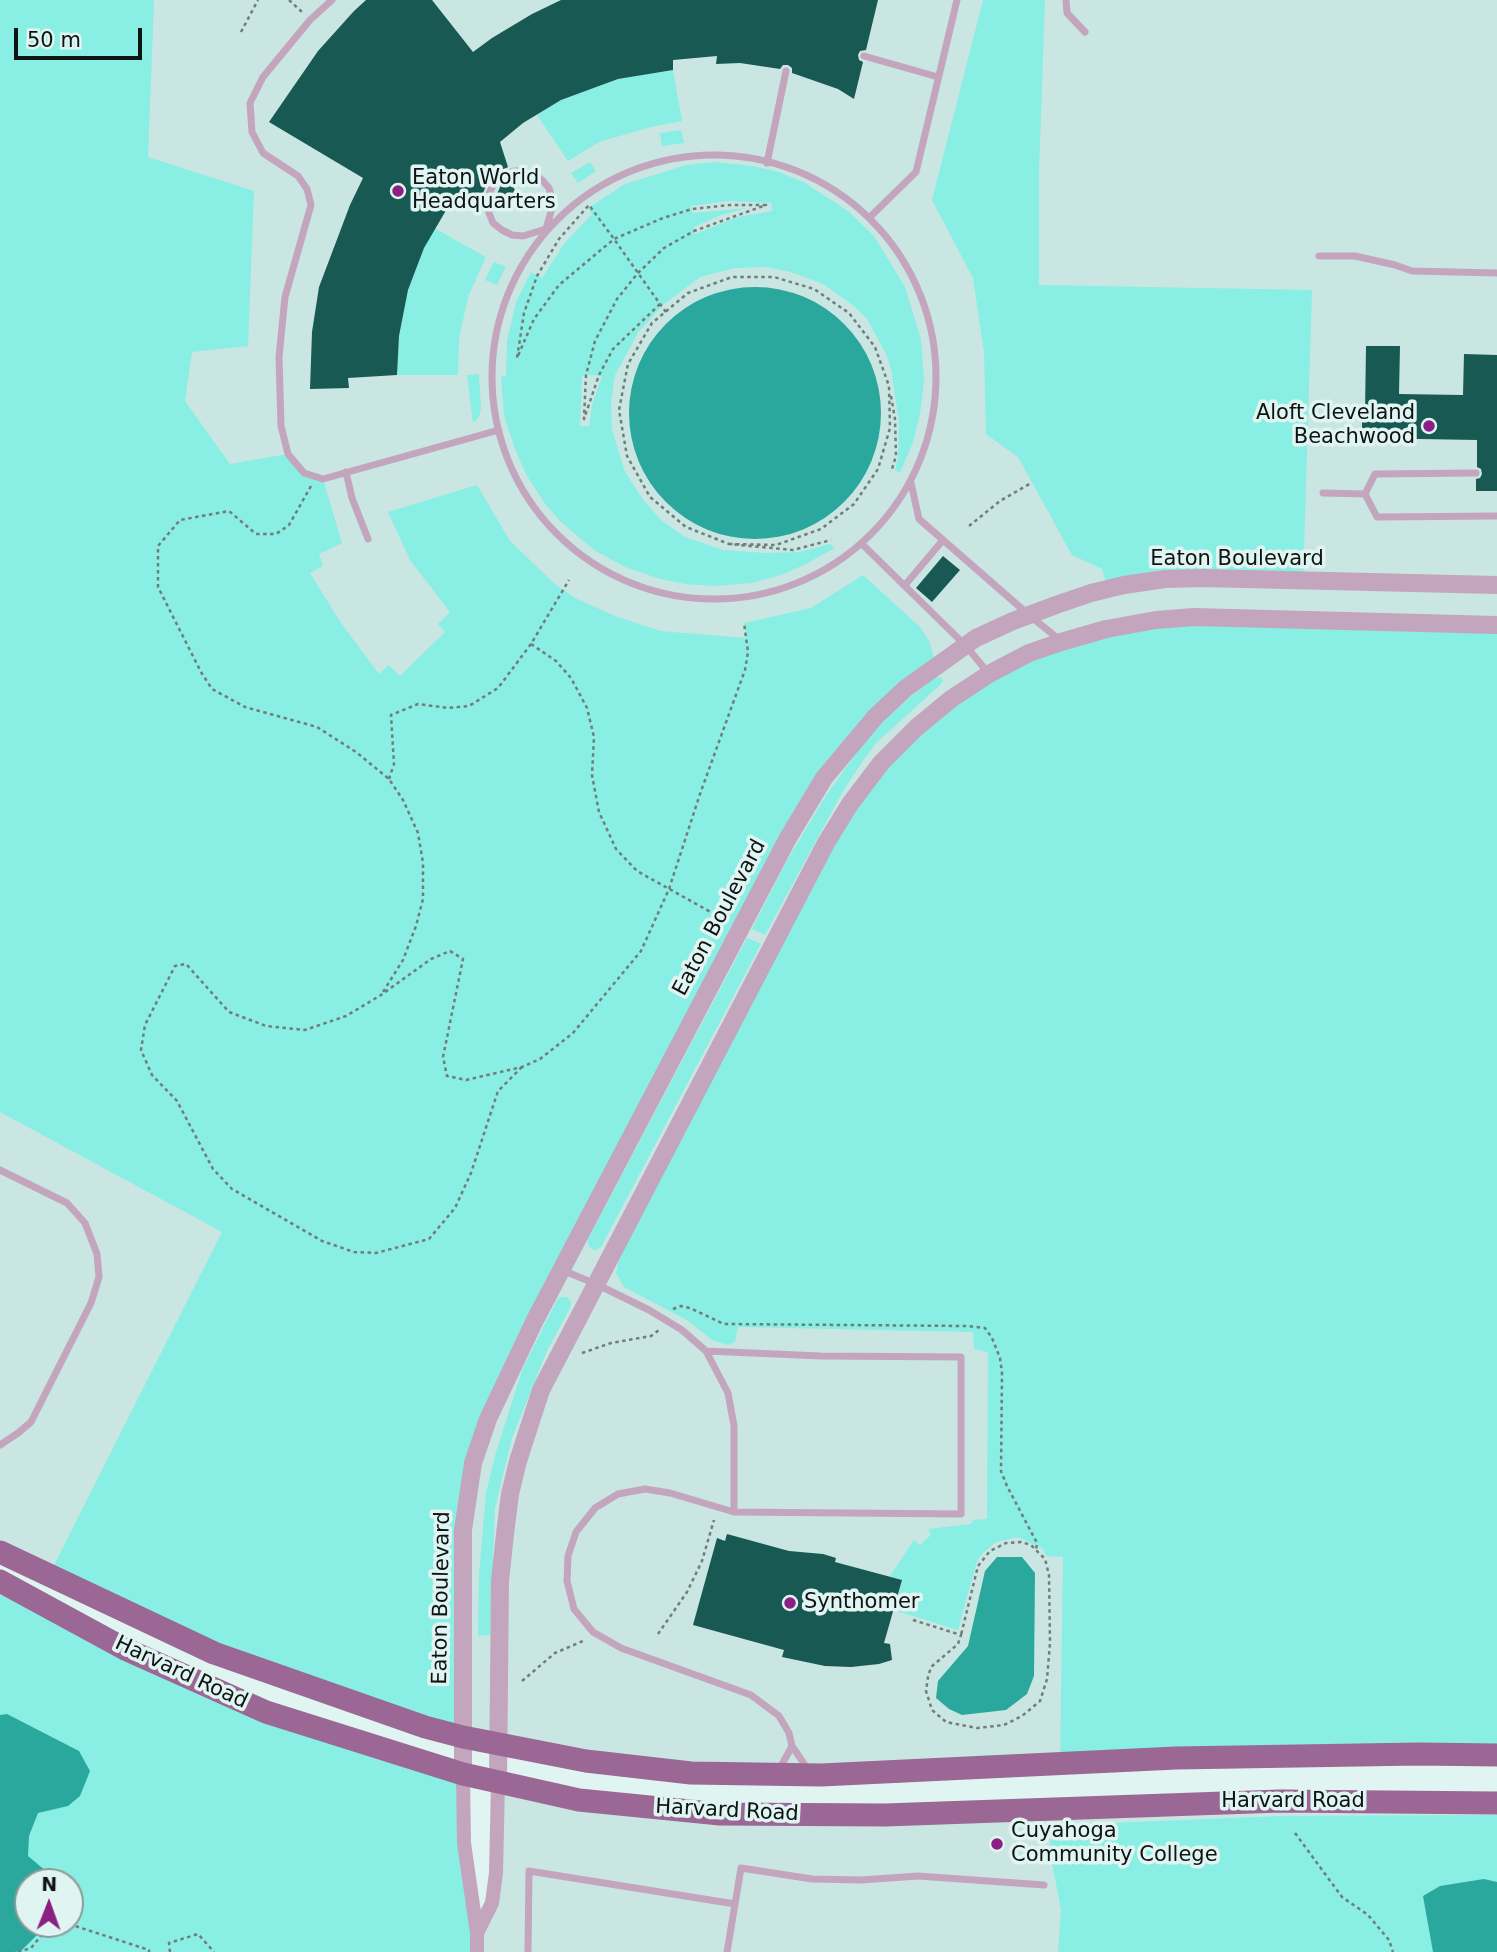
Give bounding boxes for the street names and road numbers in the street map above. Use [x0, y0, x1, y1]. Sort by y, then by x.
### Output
street label: Eaton Boulevard [1150, 547, 1324, 573]
street label: Eaton Boulevard [668, 836, 772, 1000]
street label: Eaton Boulevard [428, 1511, 456, 1685]
street label: Harvard Road [111, 1631, 251, 1715]
street label: Harvard Road [1221, 1789, 1365, 1815]
street label: Harvard Road [655, 1795, 799, 1827]

